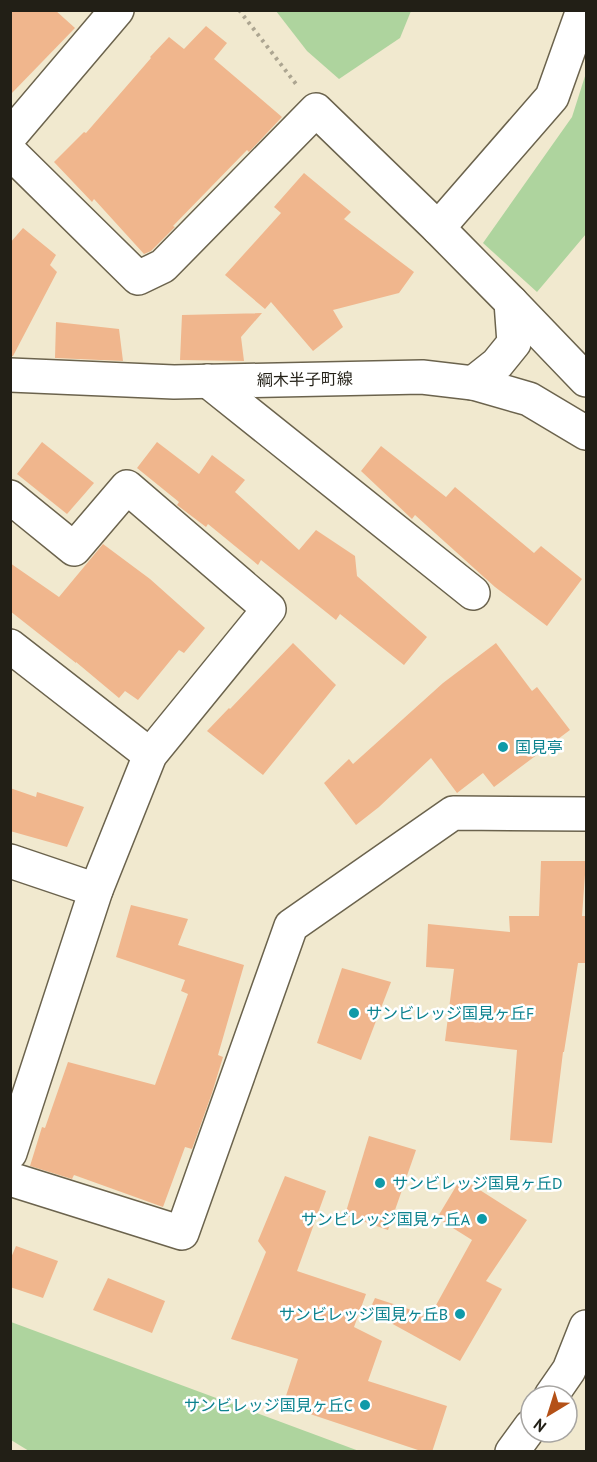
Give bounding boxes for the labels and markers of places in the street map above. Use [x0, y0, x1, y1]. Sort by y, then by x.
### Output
place label: 国見亭 [515, 737, 563, 757]
marker: 国見亭 [496, 740, 510, 754]
place label: サンビレッジ国見ヶ丘F [366, 1003, 534, 1023]
marker: サンビレッジ国見ヶ丘F [347, 1006, 361, 1020]
place label: サンビレッジ国見ヶ丘D [392, 1173, 562, 1193]
marker: サンビレッジ国見ヶ丘D [373, 1176, 387, 1190]
place label: サンビレッジ国見ヶ丘A [301, 1209, 471, 1229]
marker: サンビレッジ国見ヶ丘A [475, 1212, 489, 1226]
place label: サンビレッジ国見ヶ丘B [279, 1304, 448, 1324]
marker: サンビレッジ国見ヶ丘B [453, 1307, 467, 1321]
place label: サンビレッジ国見ヶ丘C [184, 1395, 353, 1415]
marker: サンビレッジ国見ヶ丘C [358, 1398, 372, 1412]

